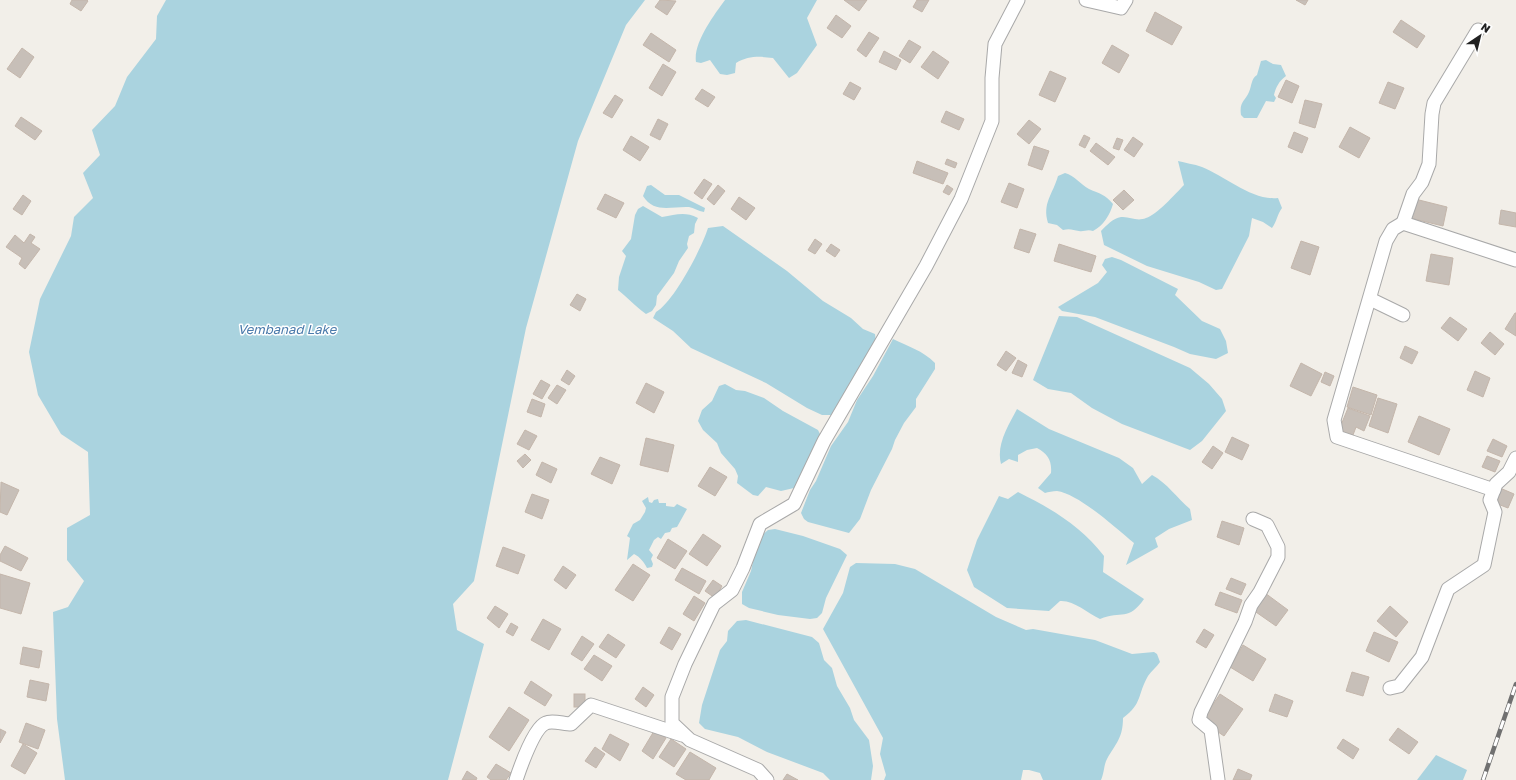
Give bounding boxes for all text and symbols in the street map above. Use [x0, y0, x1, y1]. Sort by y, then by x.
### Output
north arrow [1460, 16, 1500, 56]
text: N [1479, 20, 1493, 35]
water label: Vembanad Lake [238, 321, 338, 337]

